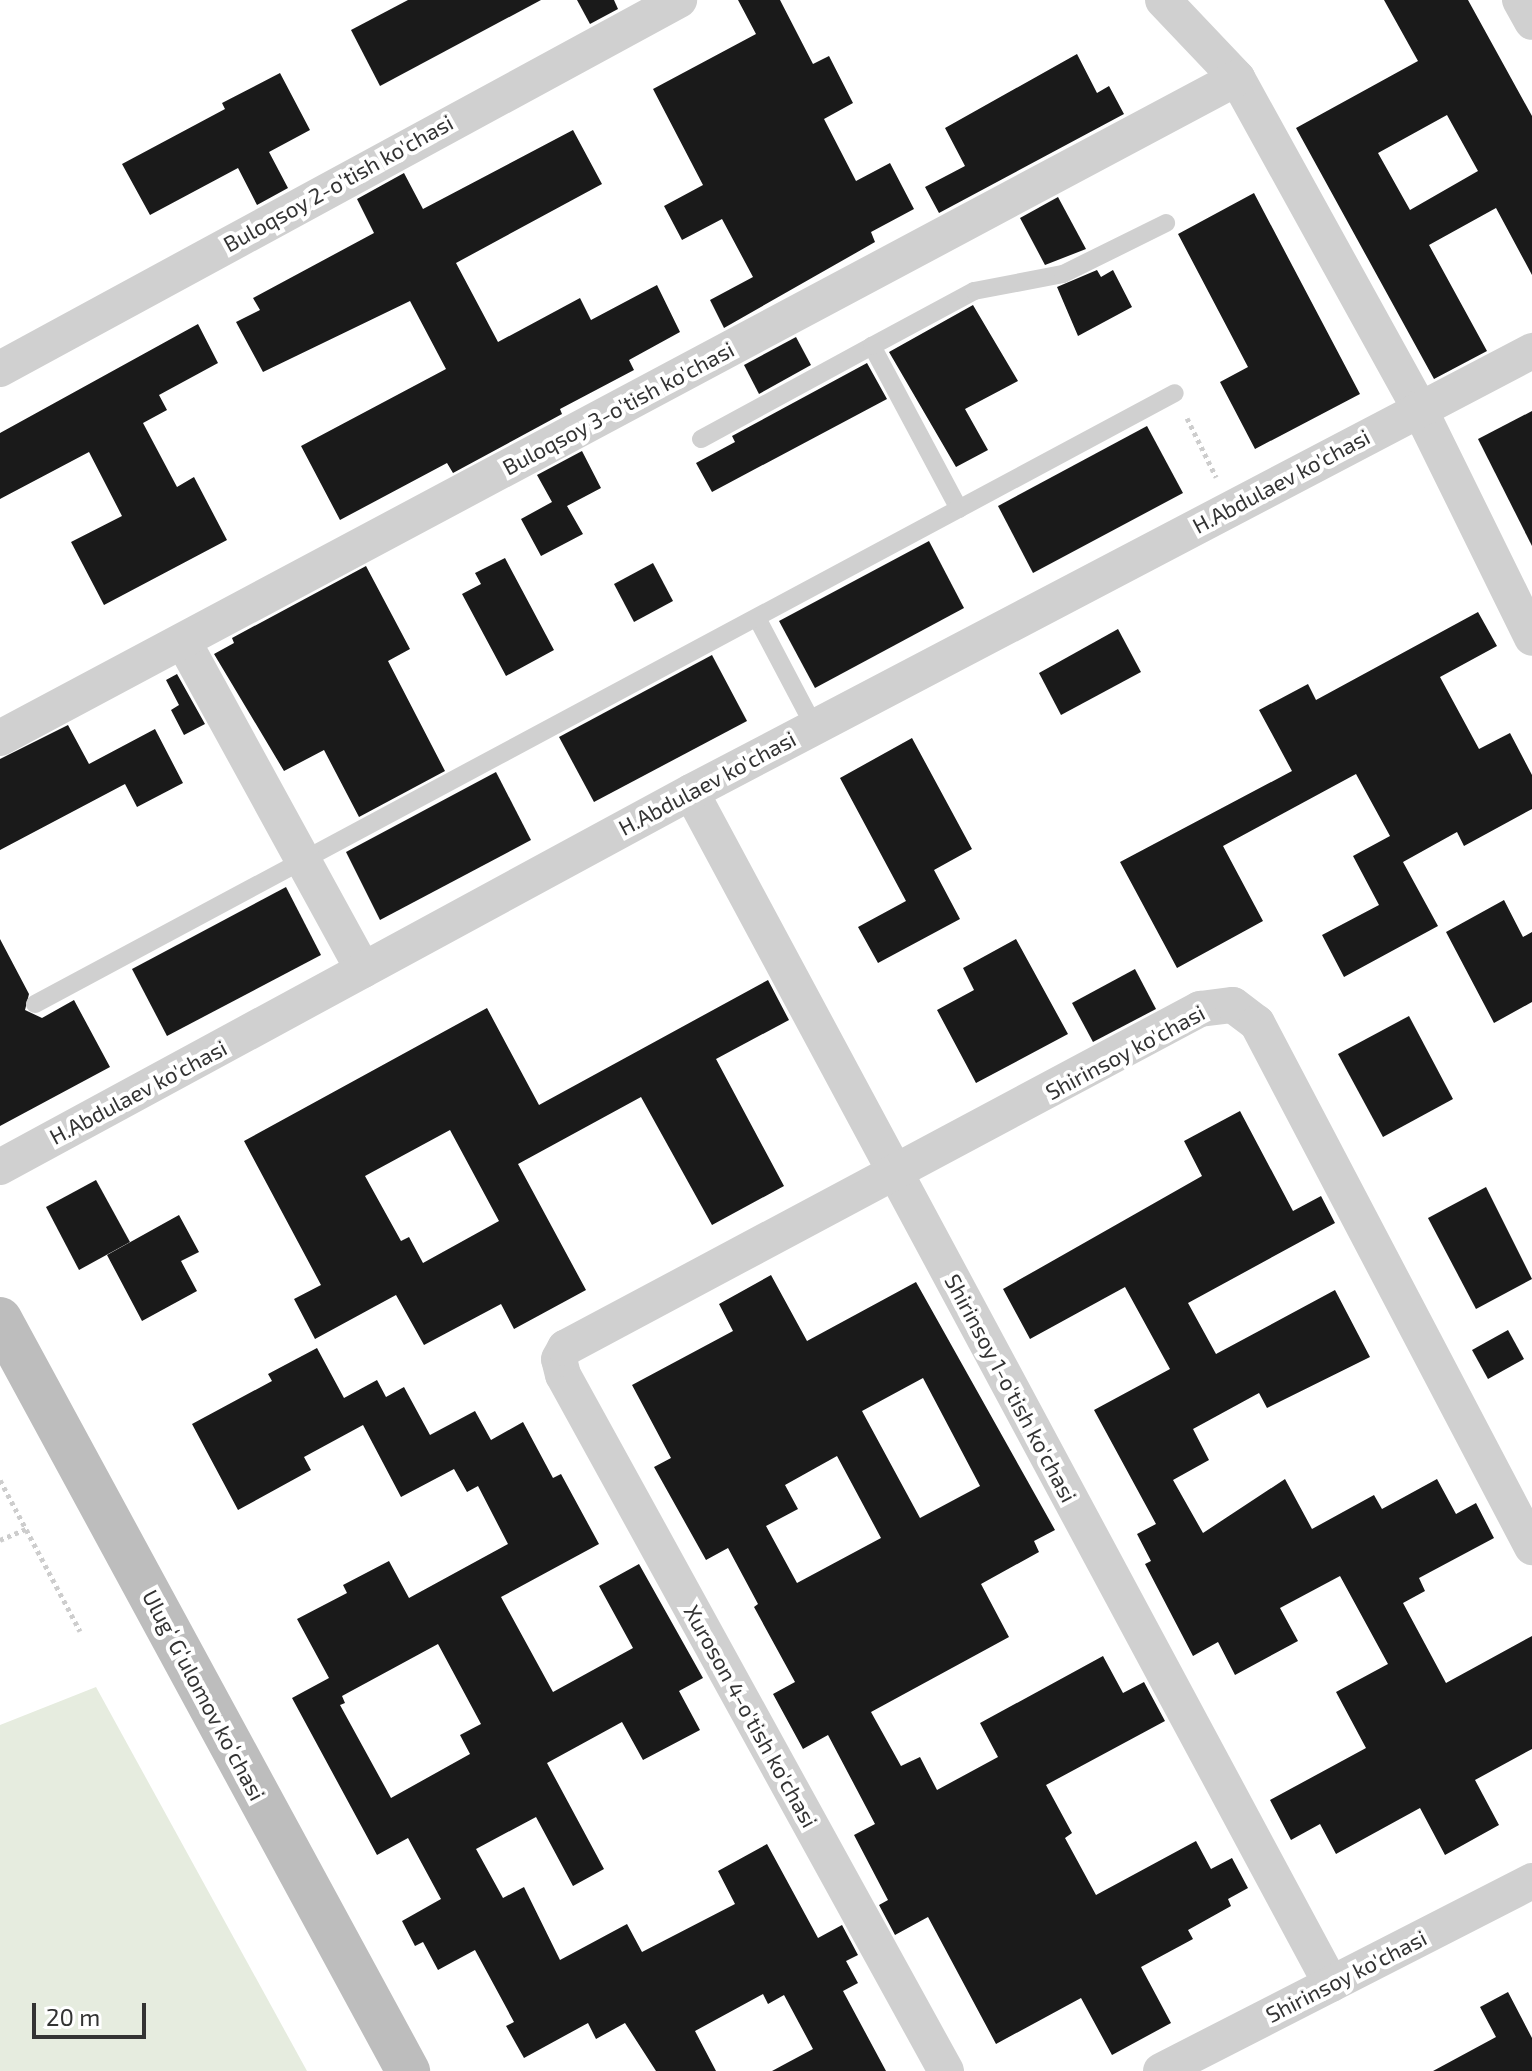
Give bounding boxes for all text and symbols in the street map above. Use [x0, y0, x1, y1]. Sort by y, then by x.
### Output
street label: Buloqsoy 2-o'tish ko'chasi [218, 109, 458, 257]
street label: Buloqsoy 3-o'tish ko'chasi [498, 336, 738, 480]
street label: H.Abdulaev ko'chasi [1188, 423, 1374, 539]
street label: H.Abdulaev ko'chasi [614, 725, 800, 841]
street label: Shirinsoy ko'chasi [1041, 999, 1209, 1105]
street label: H.Abdulaev ko'chasi [45, 1034, 231, 1150]
street label: Shirinsoy 1-o'tish ko'chasi [939, 1269, 1083, 1507]
street label: Ulugʻ Gʻulomov koʻchasi [137, 1585, 271, 1805]
street label: Xuroson 4-o'tish ko'chasi [679, 1600, 823, 1832]
street label: Shirinsoy ko'chasi [1261, 1924, 1431, 2028]
scale bar [36, 1987, 150, 2037]
text: 20 m [46, 2002, 100, 2031]

